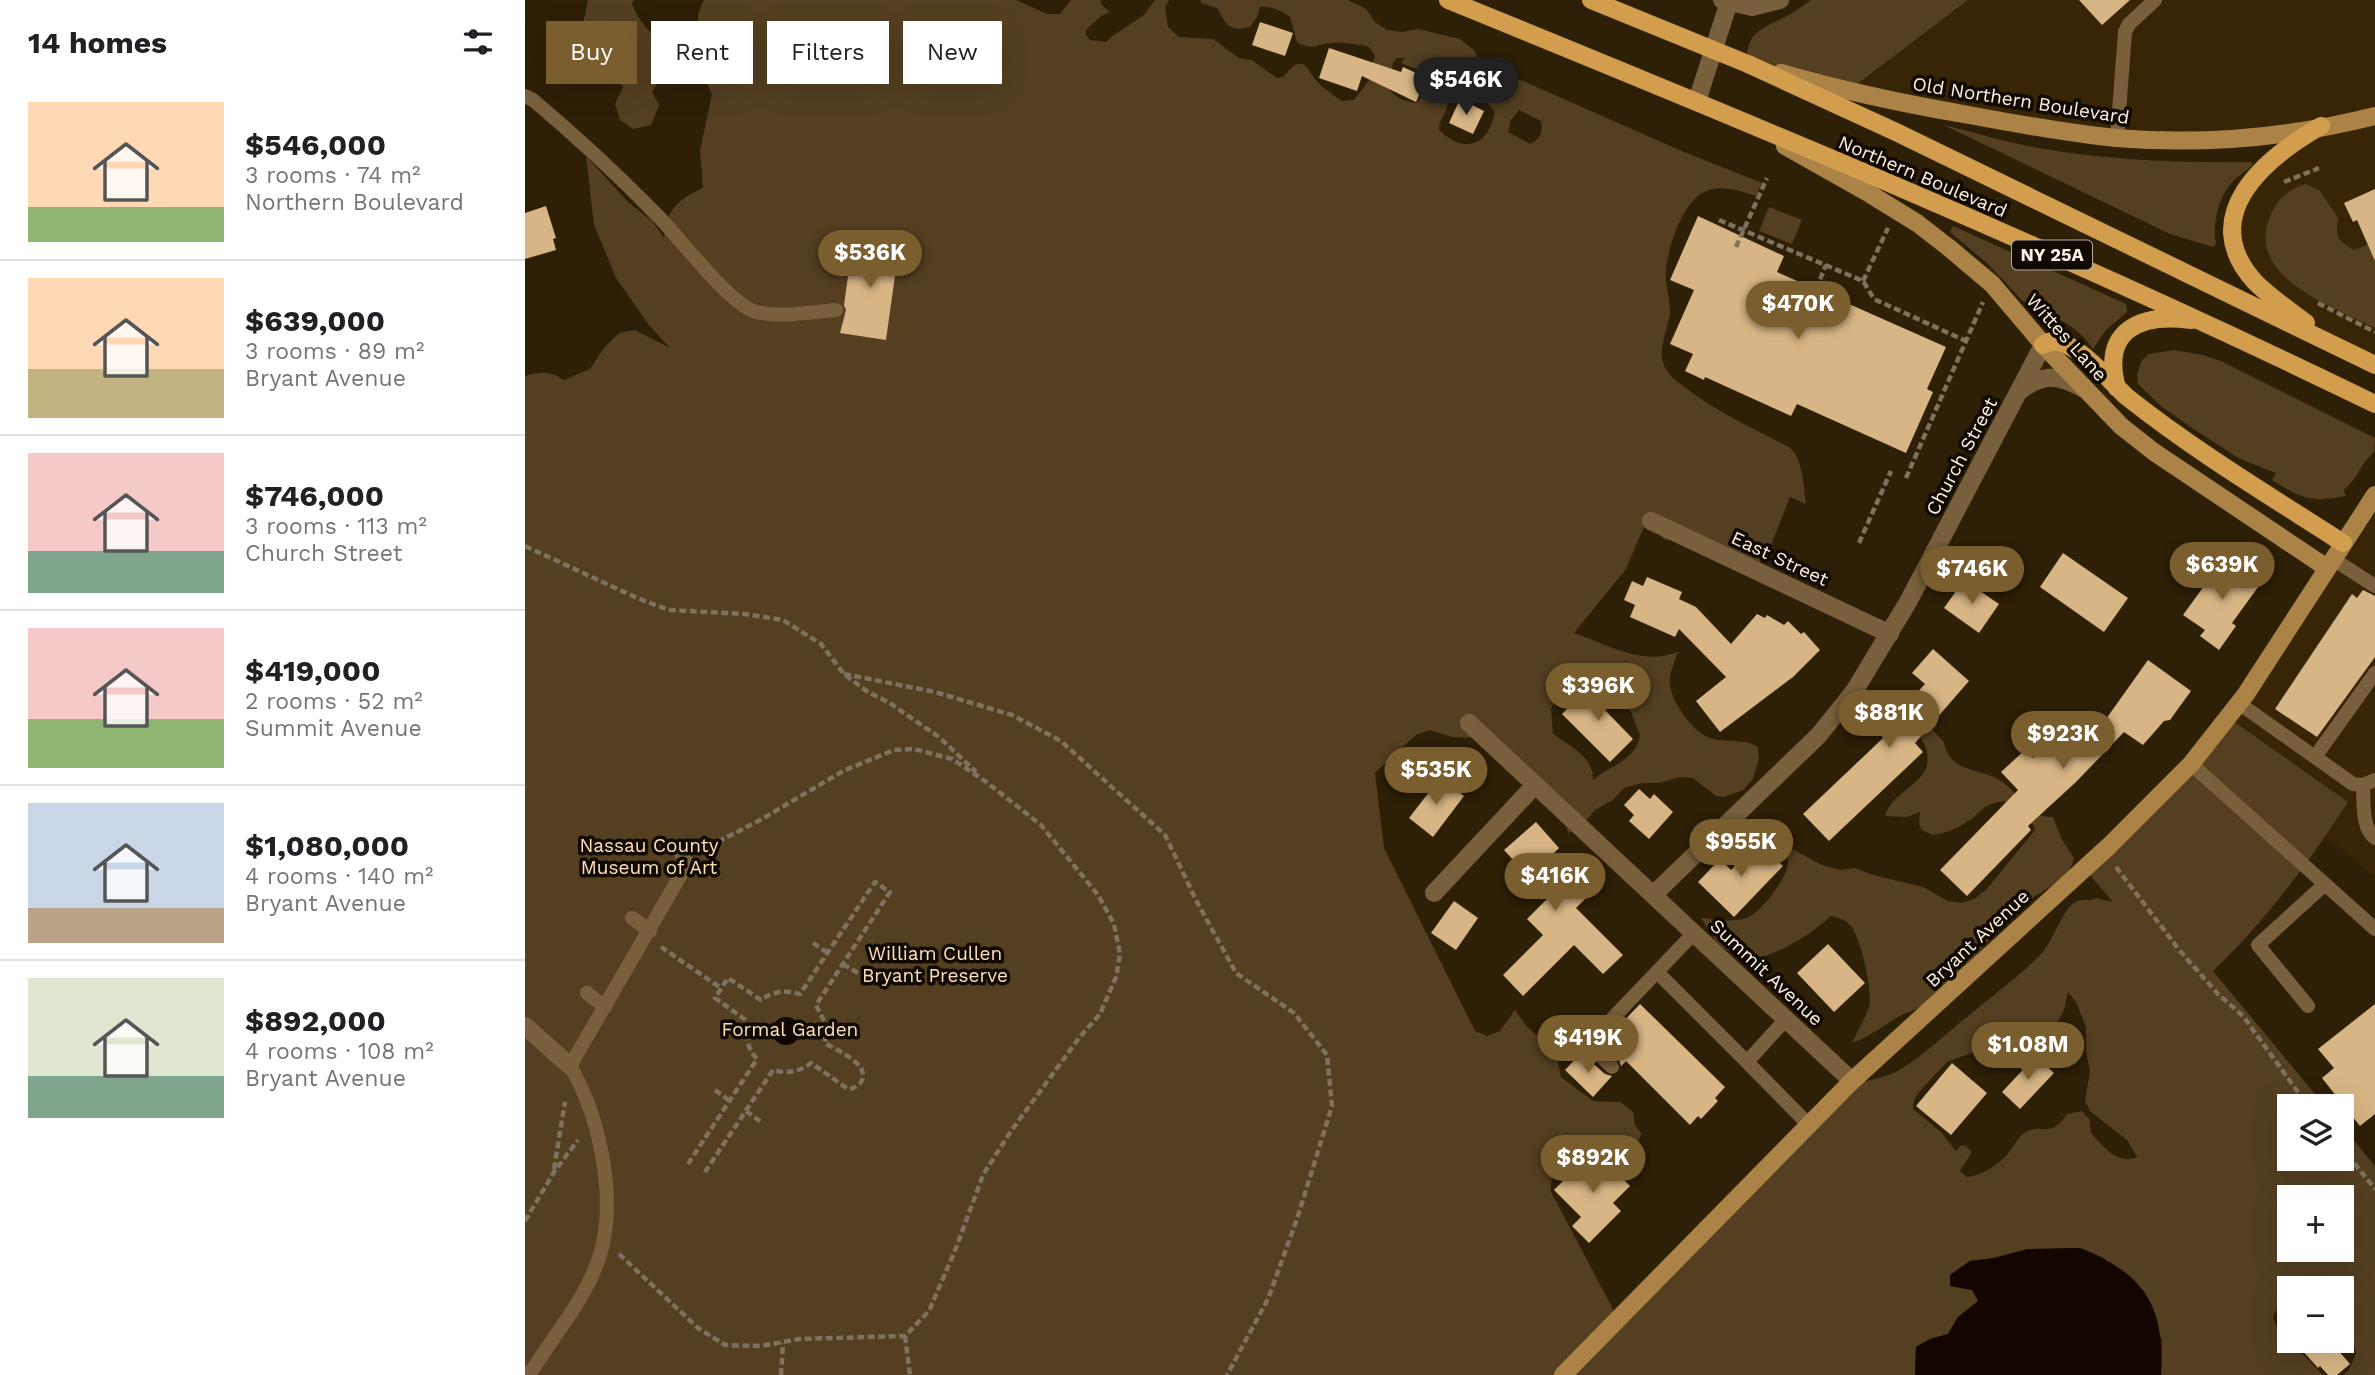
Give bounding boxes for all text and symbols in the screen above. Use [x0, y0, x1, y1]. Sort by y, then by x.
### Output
chip: Buy [546, 21, 637, 84]
chip: Rent [651, 21, 753, 84]
chip: Filters [767, 21, 889, 84]
chip: New [903, 21, 1002, 84]
icon: filters [459, 23, 497, 61]
text: 14 homes [28, 25, 167, 60]
pin: $546K [1417, 58, 1515, 117]
text: $546K [1429, 66, 1503, 93]
street label: Old Northern Boulevard [1911, 72, 2131, 129]
text: $546,000 [245, 127, 386, 162]
icon: home [84, 130, 168, 214]
street label: Northern Boulevard [1835, 131, 2011, 222]
text: 3 rooms · 74 m² [245, 162, 420, 189]
text: Northern Boulevard [245, 189, 464, 216]
pin: $536K [821, 230, 919, 290]
text: $536K [834, 239, 906, 266]
road number: NY 25A [2012, 241, 2092, 270]
pin: $470K [1749, 282, 1847, 341]
street label: Wittes Lane [2021, 289, 2112, 386]
text: $470K [1762, 290, 1834, 317]
text: $639,000 [245, 303, 385, 338]
icon: home [84, 306, 168, 390]
text: 3 rooms · 89 m² [245, 338, 424, 365]
text: Bryant Avenue [245, 365, 406, 392]
street label: Church Street [1921, 393, 2002, 519]
text: $746,000 [245, 478, 384, 513]
icon: home [84, 481, 168, 565]
text: 3 rooms · 113 m² [245, 513, 427, 540]
street label: East Street [1728, 526, 1832, 591]
text: Church Street [245, 540, 402, 567]
pin: $639K [2173, 542, 2271, 602]
pin: $746K [1923, 546, 2021, 606]
text: $639K [2186, 551, 2258, 578]
text: $746K [1936, 555, 2008, 582]
text: $419,000 [245, 653, 381, 688]
icon: home [84, 656, 168, 740]
pin: $396K [1549, 664, 1647, 723]
text: $396K [1562, 672, 1634, 699]
text: 2 rooms · 52 m² [245, 688, 423, 715]
pin: $881K [1840, 690, 1938, 750]
text: $881K [1854, 699, 1924, 726]
pin: $923K [2014, 712, 2112, 771]
text: Summit Avenue [245, 715, 422, 742]
text: $923K [2027, 720, 2099, 747]
pin: $535K [1387, 748, 1485, 807]
text: $535K [1400, 756, 1472, 783]
pin: $955K [1692, 820, 1790, 879]
text: $1,080,000 [245, 828, 409, 863]
text: $955K [1705, 828, 1777, 855]
icon: home [84, 831, 168, 915]
park label: Nassau County Museum of Art [579, 834, 719, 879]
pin: $416K [1506, 853, 1604, 913]
text: $416K [1520, 862, 1590, 889]
text: 4 rooms · 140 m² [245, 863, 433, 890]
street label: Bryant Avenue [1921, 885, 2034, 992]
text: Bryant Avenue [245, 890, 406, 917]
street label: Summit Avenue [1705, 914, 1828, 1031]
park label: William Cullen Bryant Preserve [862, 942, 1008, 987]
text: $892,000 [245, 1003, 386, 1038]
icon: home [84, 1006, 168, 1090]
pin: $419K [1539, 1016, 1637, 1075]
park label: Formal Garden [722, 1018, 858, 1041]
pin: $1.08M [1971, 1023, 2085, 1082]
text: $419K [1553, 1024, 1623, 1051]
text: $1.08M [1987, 1031, 2069, 1058]
text: 4 rooms · 108 m² [245, 1038, 434, 1065]
text: Bryant Avenue [245, 1065, 406, 1092]
map controls [2277, 1094, 2354, 1353]
button: layers [2277, 1094, 2354, 1171]
pin: $892K [1544, 1136, 1642, 1195]
text: $892K [1557, 1144, 1629, 1171]
button: + [2277, 1185, 2354, 1262]
button: − [2277, 1276, 2354, 1353]

